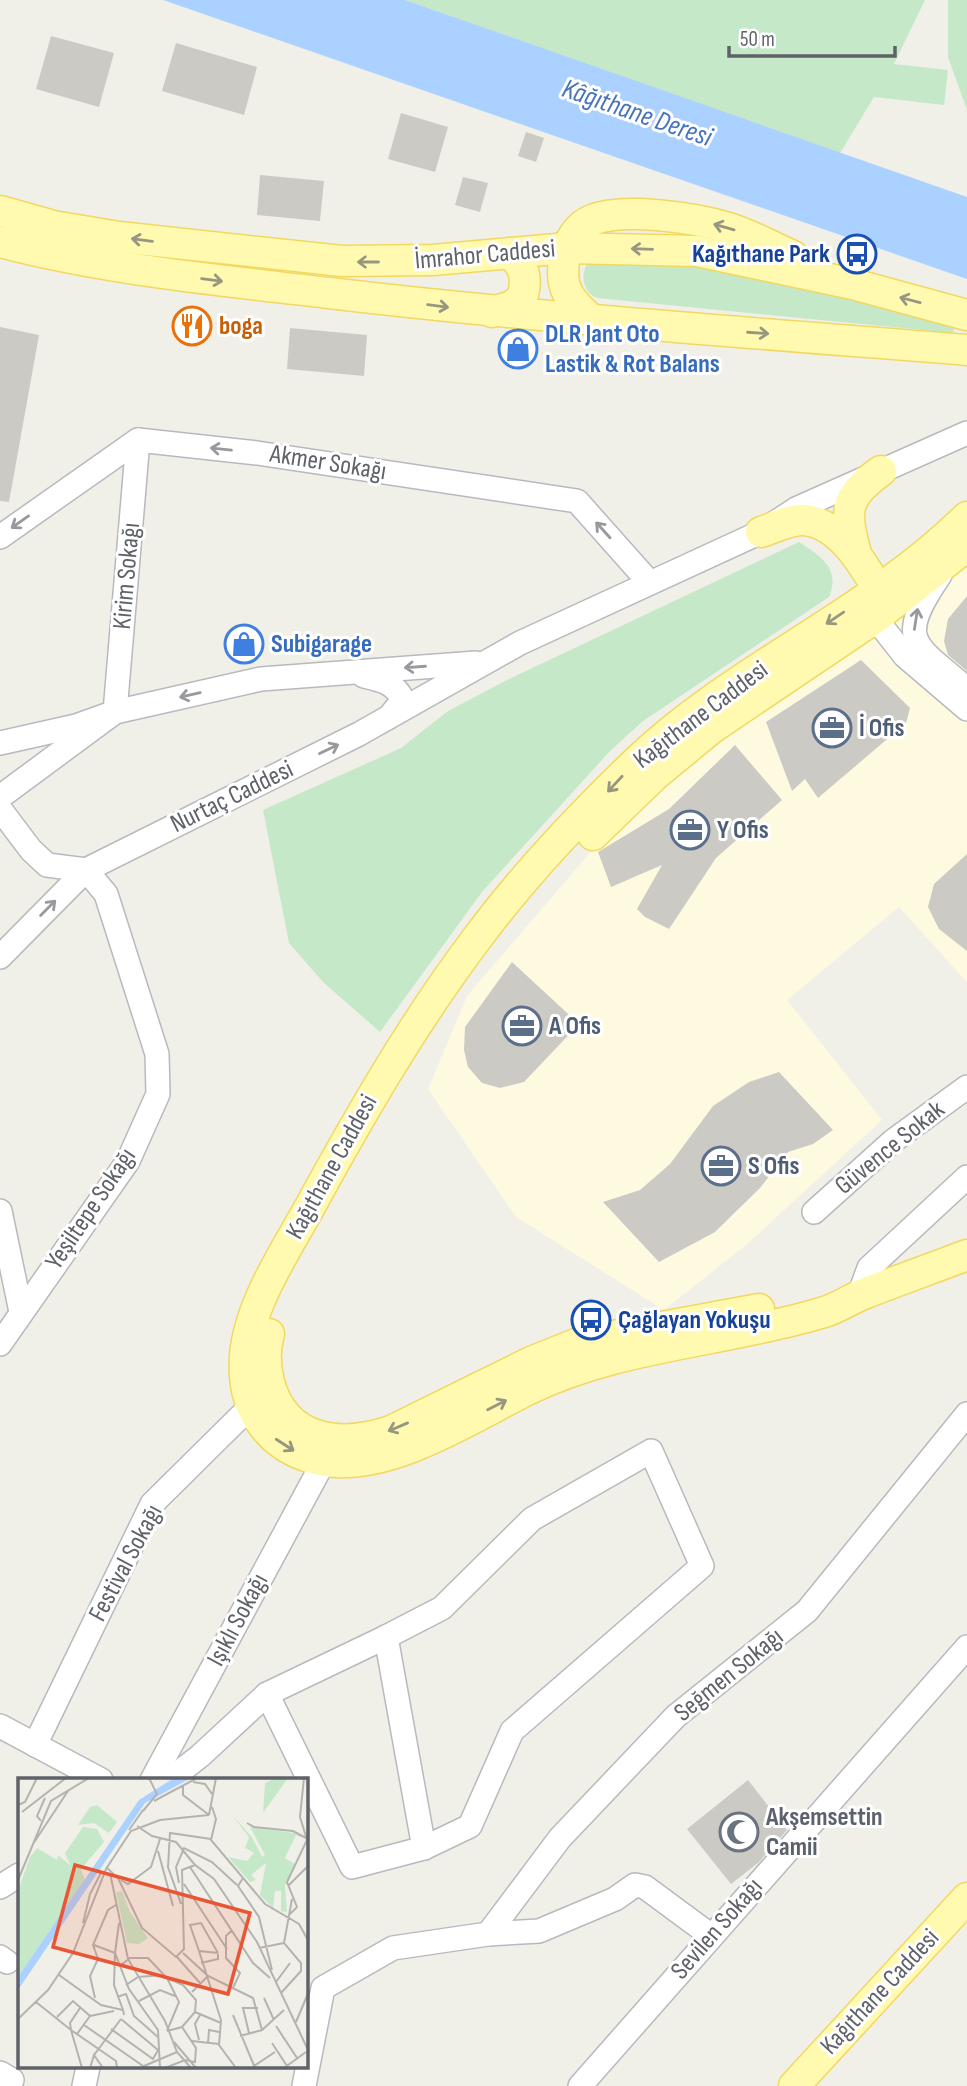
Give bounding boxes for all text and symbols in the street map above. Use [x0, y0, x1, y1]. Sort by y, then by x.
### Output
scale bar [729, 14, 895, 58]
text: 50 m [740, 27, 775, 52]
water label: Kâğıthane Deresi [558, 72, 717, 154]
one-way arrow [713, 220, 735, 233]
street label: İmrahor Caddesi [413, 233, 557, 277]
bus stop icon: Kağıthane Park [836, 233, 878, 275]
one-way arrow [131, 234, 153, 247]
place label: Kağıthane Park [692, 239, 830, 270]
one-way arrow [630, 242, 653, 255]
one-way arrow [357, 255, 380, 269]
one-way arrow [200, 273, 223, 286]
one-way arrow [899, 293, 922, 306]
one-way arrow [426, 300, 449, 313]
restaurant icon: boga [171, 305, 213, 347]
place label: boga [219, 311, 263, 342]
place label: DLR Jant Oto Lastik & Rot Balans [545, 319, 720, 380]
one-way arrow [746, 327, 769, 340]
shop icon: DLR Jant Oto Lastik & Rot Balans [497, 328, 539, 370]
street label: Akmer Sokağı [267, 438, 388, 487]
one-way arrow [211, 442, 233, 455]
one-way arrow [11, 515, 30, 529]
street label: Kirim Sokağı [107, 521, 147, 631]
one-way arrow [596, 522, 612, 540]
one-way arrow [910, 608, 923, 631]
one-way arrow [826, 610, 845, 625]
shop icon: Subigarage [223, 623, 265, 665]
place label: Subigarage [271, 629, 372, 660]
street label: Kağıthane Caddesi [628, 654, 774, 776]
one-way arrow [404, 661, 427, 674]
one-way arrow [179, 689, 202, 703]
office icon: İ Ofis [811, 707, 853, 749]
place label: İ Ofis [859, 713, 904, 744]
one-way arrow [318, 742, 339, 755]
street label: Nurtaç Caddesi [166, 754, 298, 840]
one-way arrow [607, 775, 624, 792]
office icon: Y Ofis [669, 809, 711, 851]
place label: Y Ofis [717, 815, 769, 846]
one-way arrow [40, 900, 57, 917]
office icon: A Ofis [501, 1005, 543, 1047]
place label: A Ofis [548, 1011, 601, 1042]
street label: Kağıthane Caddesi [280, 1089, 384, 1245]
street label: Güvence Sokak [829, 1094, 951, 1202]
street label: Yeşiltepe Sokağı [39, 1142, 143, 1276]
office icon: S Ofis [700, 1145, 742, 1187]
place label: S Ofis [748, 1151, 799, 1182]
bus stop icon: Çağlayan Yokuşu [570, 1299, 612, 1341]
place label: Çağlayan Yokuşu [618, 1305, 771, 1336]
one-way arrow [486, 1398, 507, 1411]
one-way arrow [388, 1422, 409, 1435]
one-way arrow [275, 1438, 295, 1452]
street label: Festival Sokağı [82, 1499, 170, 1627]
street label: Işıklı Sokağı [201, 1568, 275, 1672]
street label: Seğmen Sokağı [668, 1622, 790, 1728]
inset map [18, 1778, 308, 2068]
place label: Akşemsettin Camii [765, 1802, 883, 1863]
mosque icon: Akşemsettin Camii [718, 1811, 760, 1853]
street label: Sevilen Sokağı [665, 1872, 769, 1986]
street label: Kağıthane Caddesi [814, 1923, 946, 2061]

